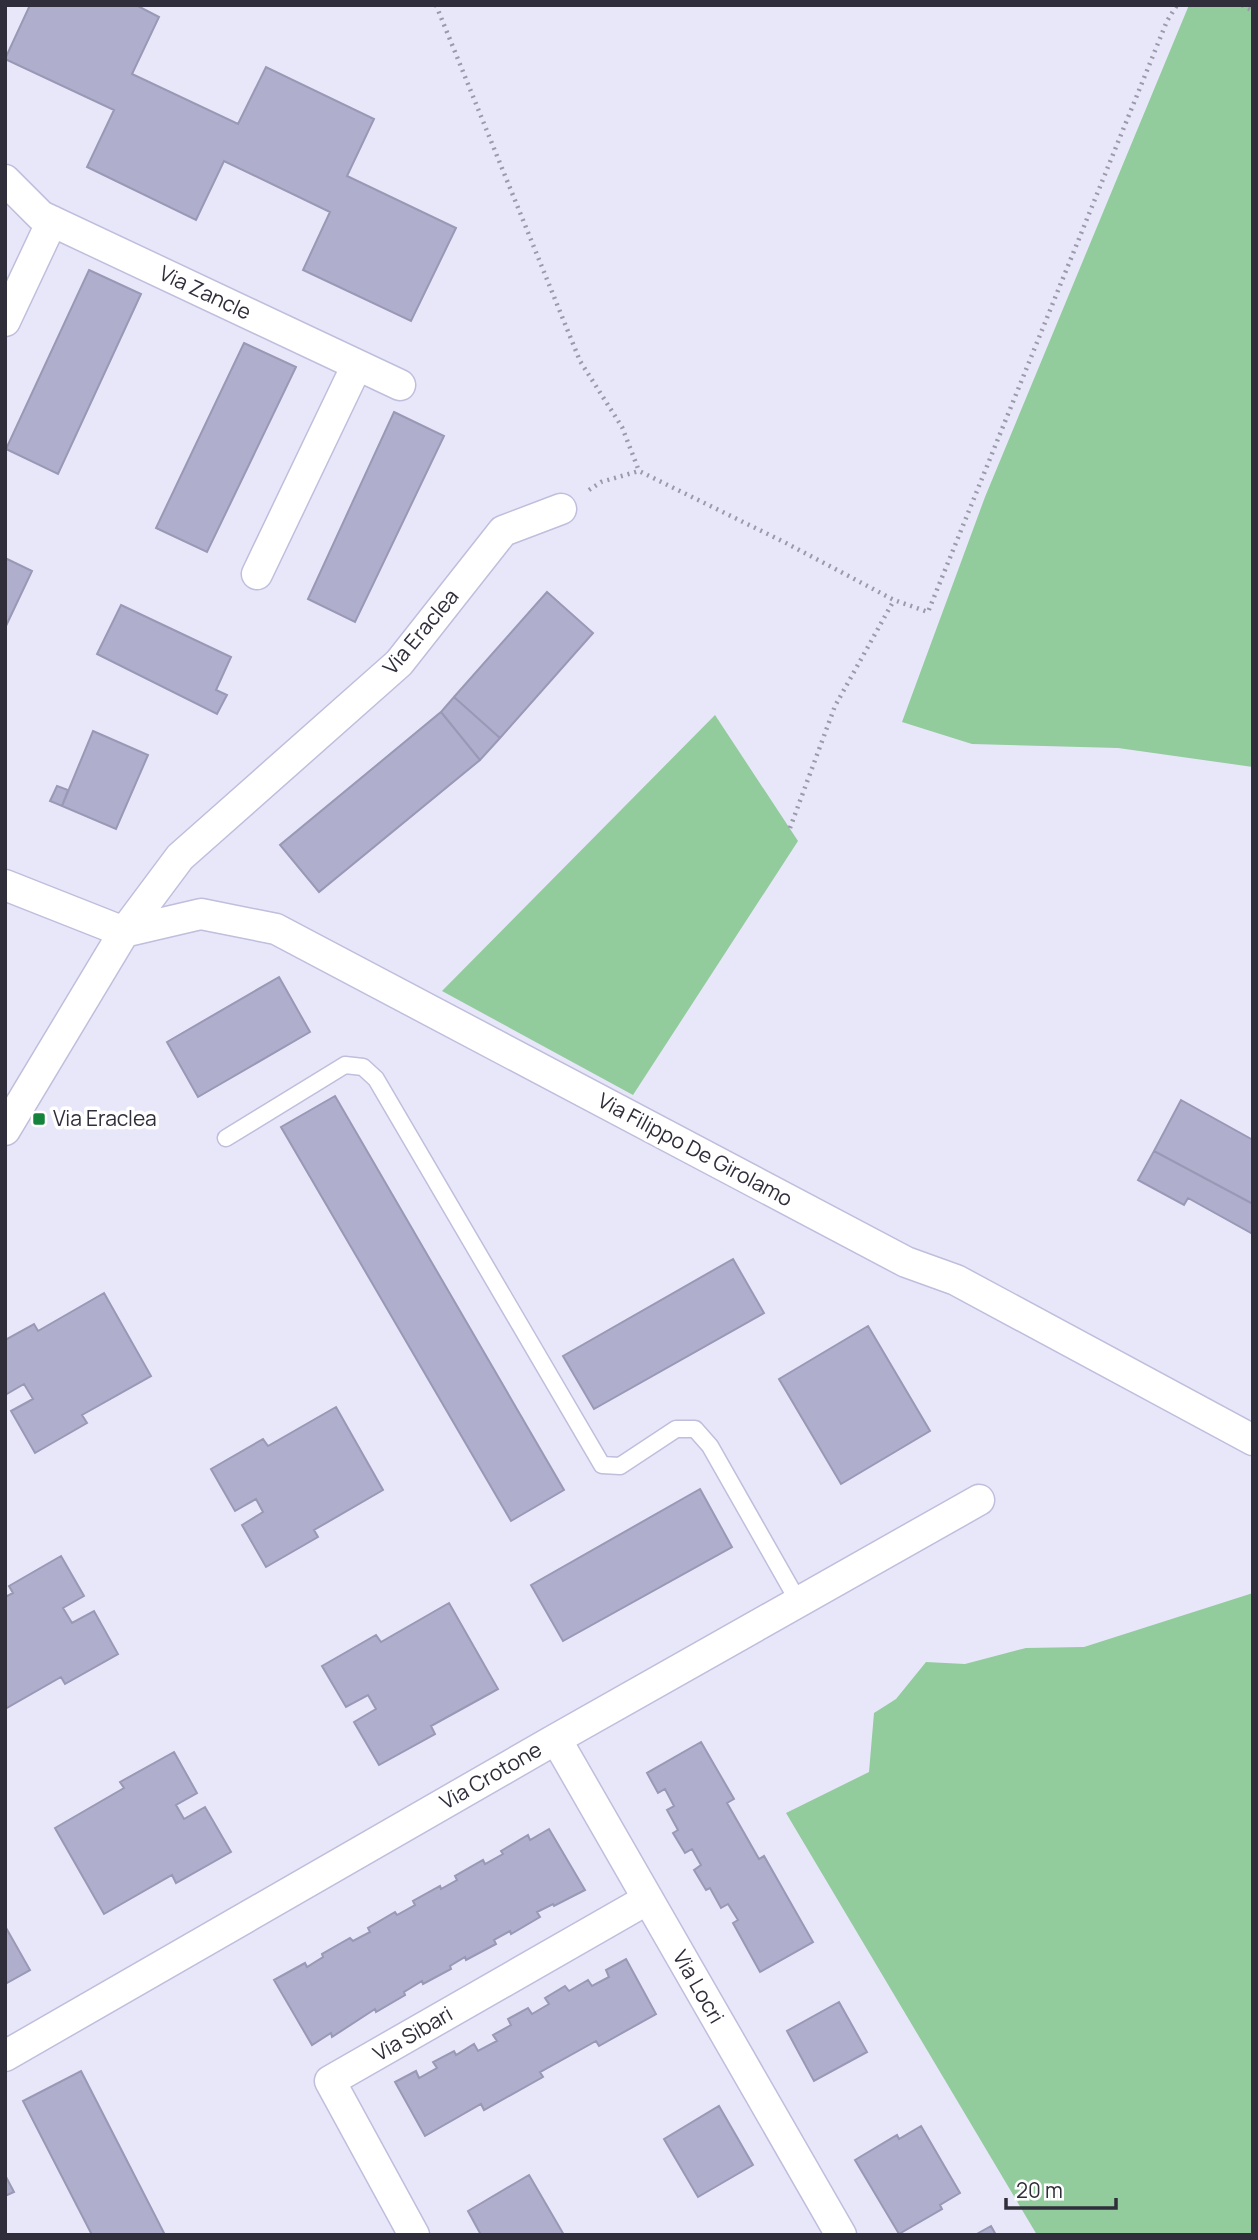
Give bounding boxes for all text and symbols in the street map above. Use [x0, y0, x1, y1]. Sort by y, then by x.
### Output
street label: Via Zancle [155, 259, 256, 326]
street label: Via Eraclea [376, 583, 464, 680]
street label: Via Filippo De Girolamo [593, 1086, 798, 1212]
place label: Via Eraclea [53, 1104, 157, 1132]
marker: Via Eraclea [31, 1111, 47, 1127]
street label: Via Crotone [435, 1735, 546, 1815]
street label: Via Locri [667, 1945, 731, 2028]
street label: Via Sibari [368, 1999, 457, 2067]
scale bar [1006, 2166, 1116, 2210]
text: 20 m [1016, 2176, 1063, 2204]

